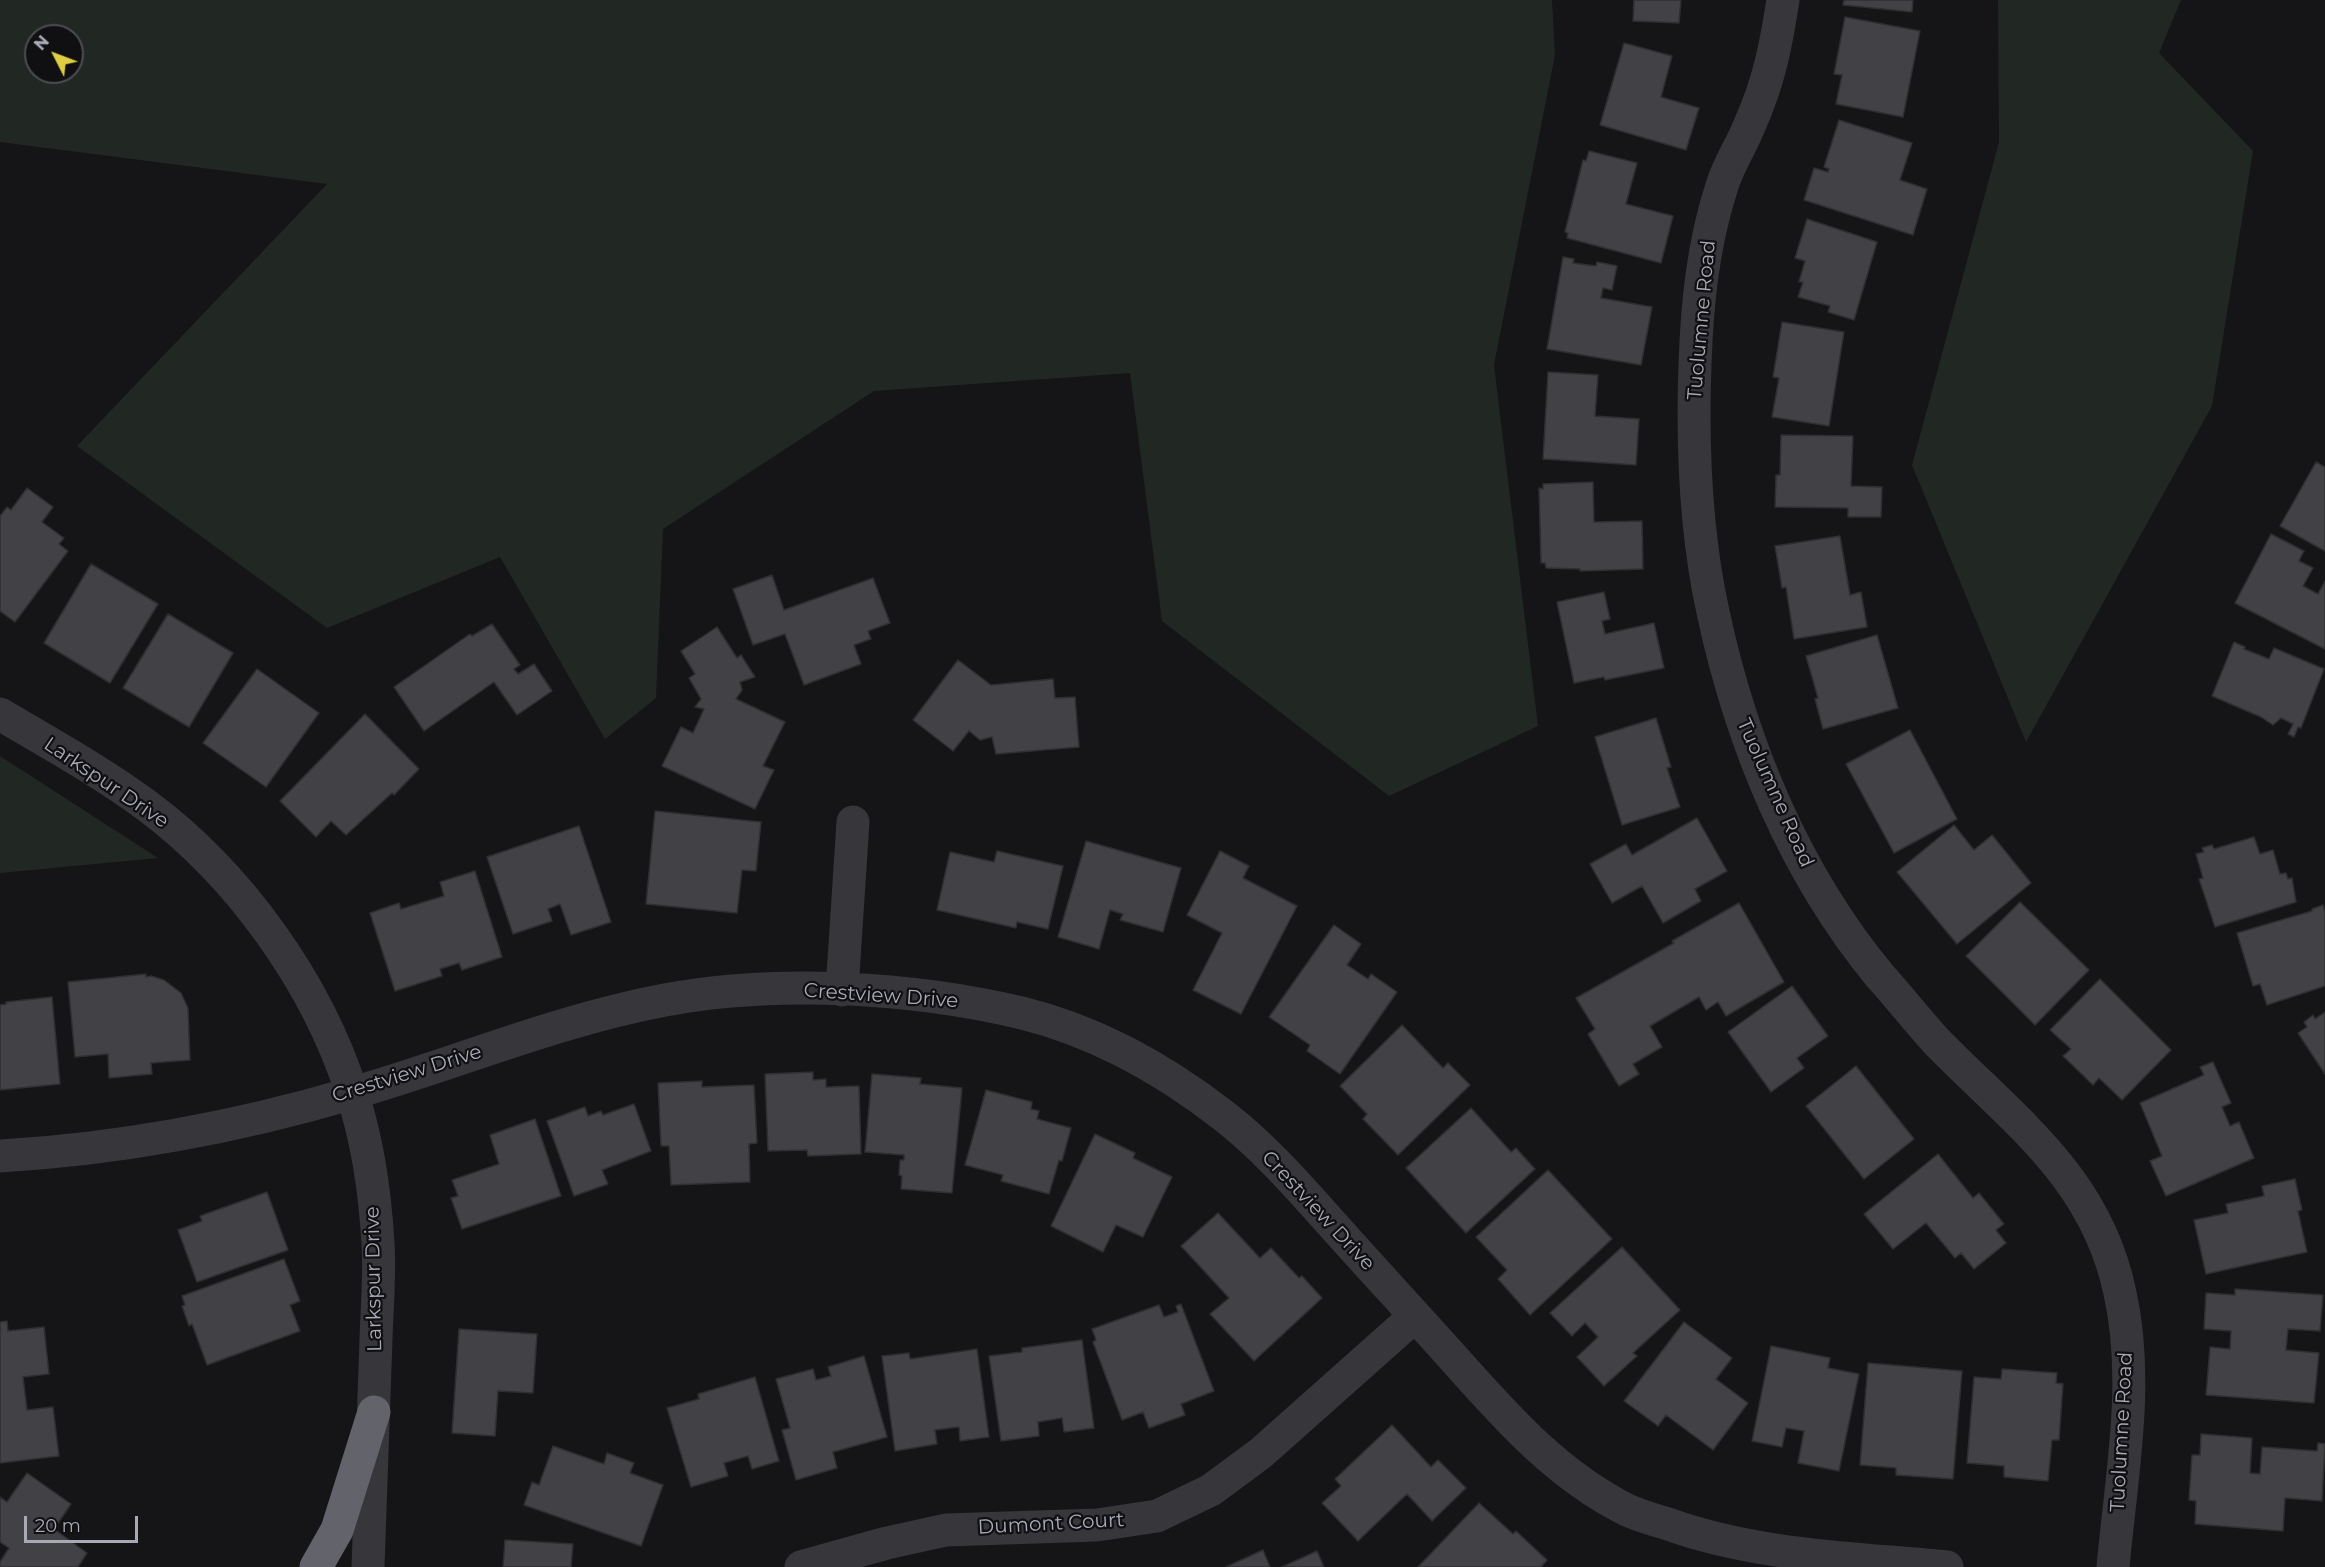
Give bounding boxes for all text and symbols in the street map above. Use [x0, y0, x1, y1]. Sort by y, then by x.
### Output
north arrow [24, 24, 84, 84]
text: N [30, 32, 53, 54]
street label: Tuolumne Road [1683, 239, 1721, 401]
street label: Tuolumne Road [1731, 715, 1819, 871]
street label: Larkspur Drive [39, 732, 173, 834]
street label: Crestview Drive [803, 979, 959, 1013]
street label: Crestview Drive [329, 1040, 485, 1108]
street label: Crestview Drive [1256, 1146, 1380, 1276]
street label: Larkspur Drive [361, 1206, 387, 1352]
street label: Tuolumne Road [2106, 1351, 2138, 1513]
scale bar [27, 1504, 141, 1542]
street label: Dumont Court [977, 1508, 1125, 1540]
text: 20 m [35, 1515, 81, 1537]

